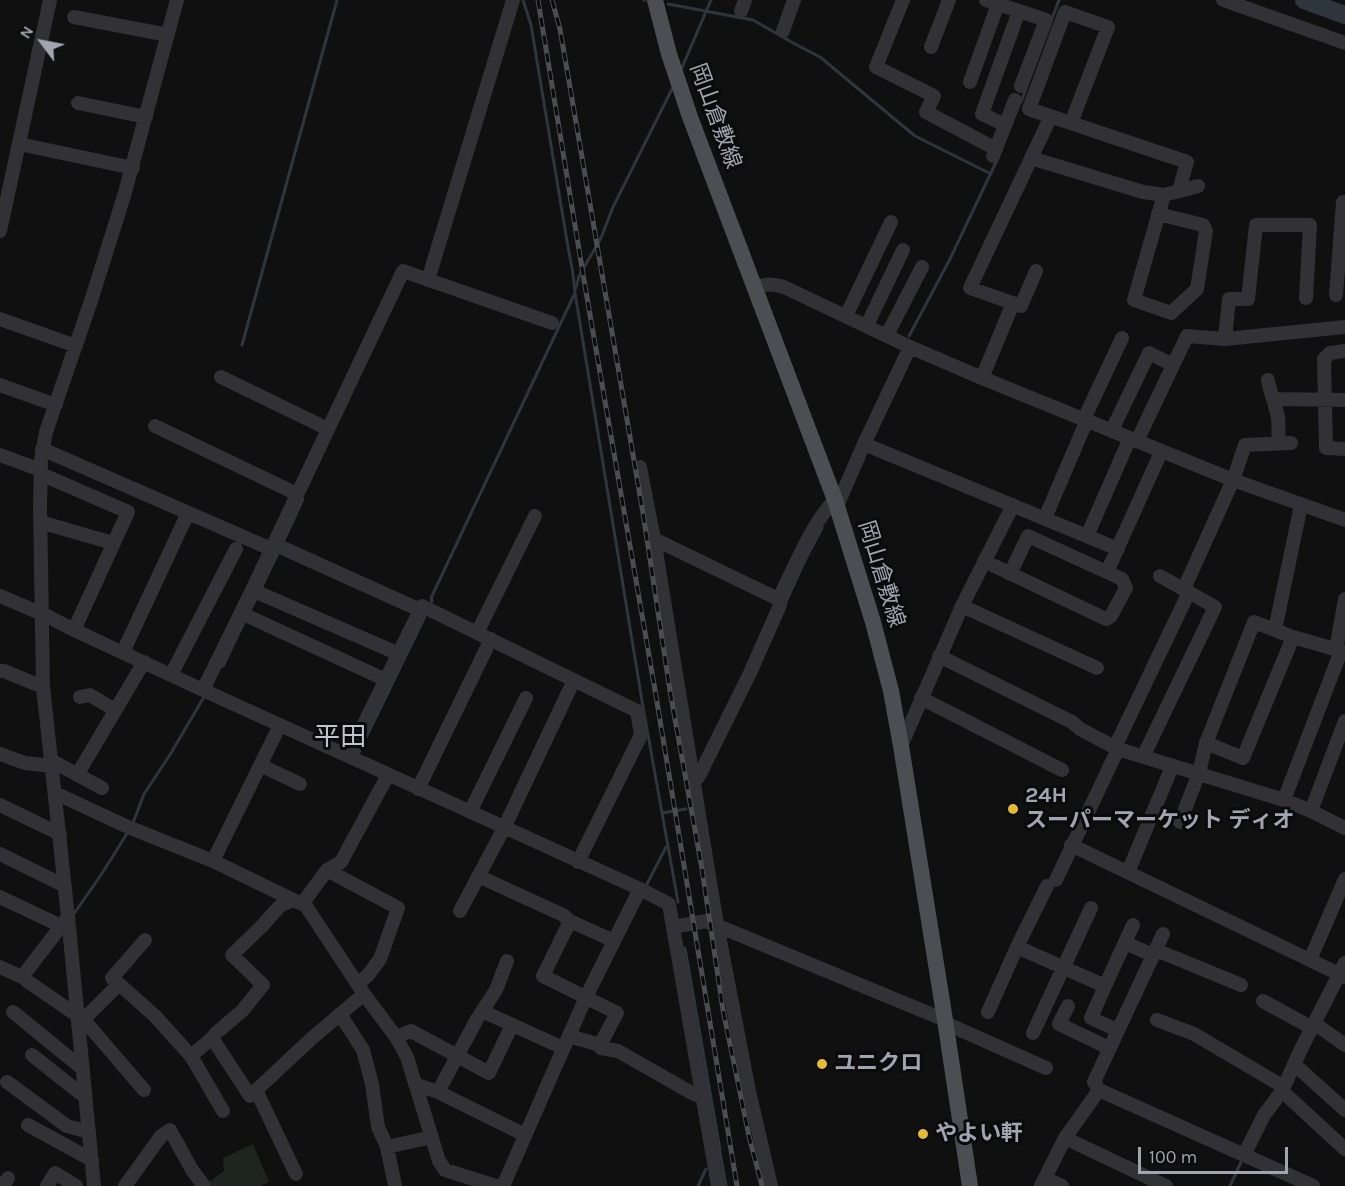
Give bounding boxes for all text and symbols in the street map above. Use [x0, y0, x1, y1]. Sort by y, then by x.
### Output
north arrow [12, 12, 72, 72]
text: N [15, 22, 37, 42]
street label: 岡山倉敷線 [684, 60, 746, 172]
street label: 岡山倉敷線 [852, 518, 910, 630]
district label: 平田 [314, 722, 366, 754]
place label: 24H スーパーマーケット ディオ [1025, 783, 1295, 834]
marker: 24H スーパーマーケット ディオ [1006, 802, 1020, 816]
place label: ユニクロ [834, 1051, 922, 1077]
marker: ユニクロ [815, 1057, 829, 1071]
place label: やよい軒 [935, 1121, 1023, 1147]
marker: やよい軒 [916, 1127, 930, 1141]
scale bar [1141, 1135, 1291, 1173]
text: 100 m [1149, 1146, 1197, 1168]

